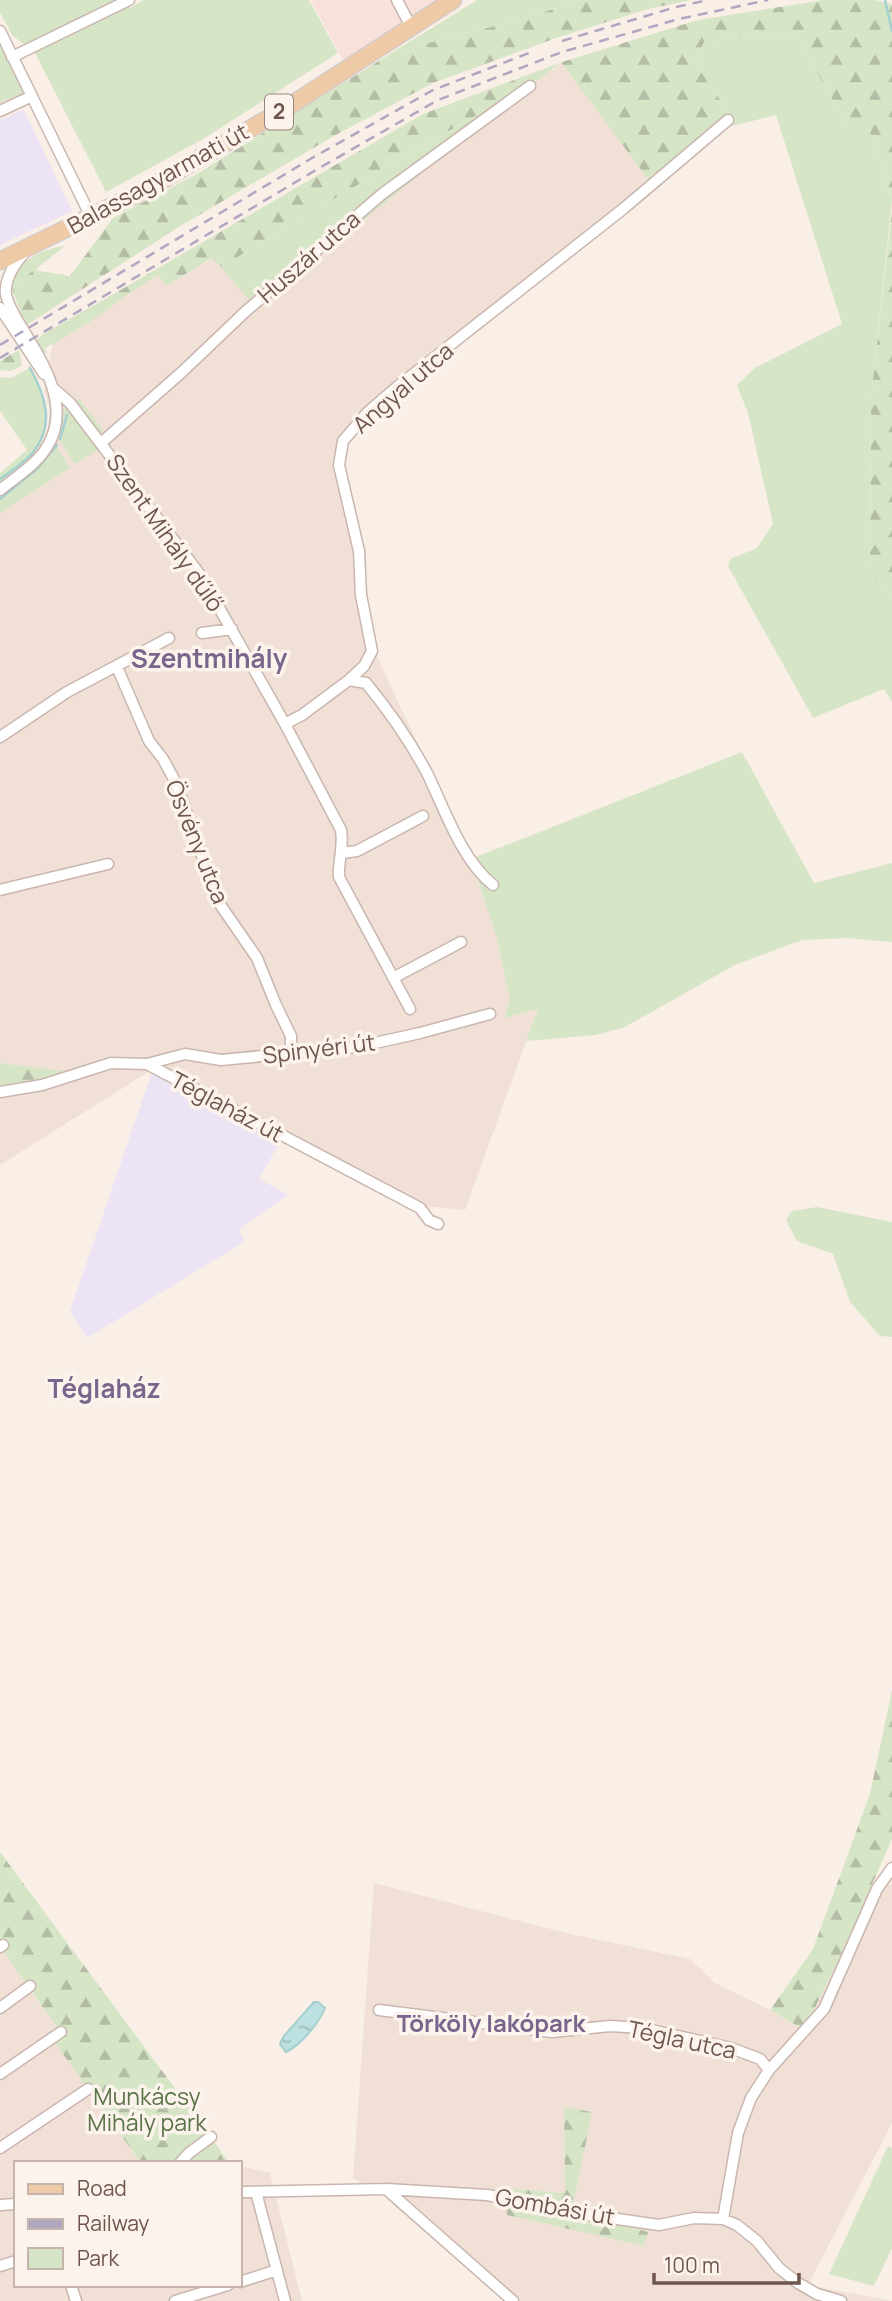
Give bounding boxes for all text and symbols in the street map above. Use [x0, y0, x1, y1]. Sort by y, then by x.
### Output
road number: 2 [265, 94, 293, 130]
street label: Balassagyarmati út [61, 115, 254, 241]
street label: Huszár utca [250, 203, 367, 310]
street label: Angyal utca [345, 334, 460, 440]
street label: Szent Mihály dűlő [100, 447, 232, 618]
district label: Szentmihály [131, 640, 288, 676]
street label: Ösvény utca [159, 775, 237, 908]
street label: Spinyéri út [261, 1025, 377, 1071]
street label: Téglaház út [165, 1063, 289, 1149]
district label: Téglaház [48, 1370, 161, 1406]
district label: Törköly lakópark [397, 2006, 586, 2039]
street label: Tégla utca [625, 2012, 739, 2066]
park label: Munkácsy Mihály park [87, 2080, 207, 2138]
legend [14, 2161, 242, 2287]
text: Road [77, 2174, 127, 2202]
street label: Gombási út [493, 2180, 617, 2232]
text: Railway [77, 2209, 149, 2237]
scale bar [654, 2242, 799, 2286]
text: Park [77, 2244, 119, 2272]
text: 100 m [664, 2251, 720, 2279]

